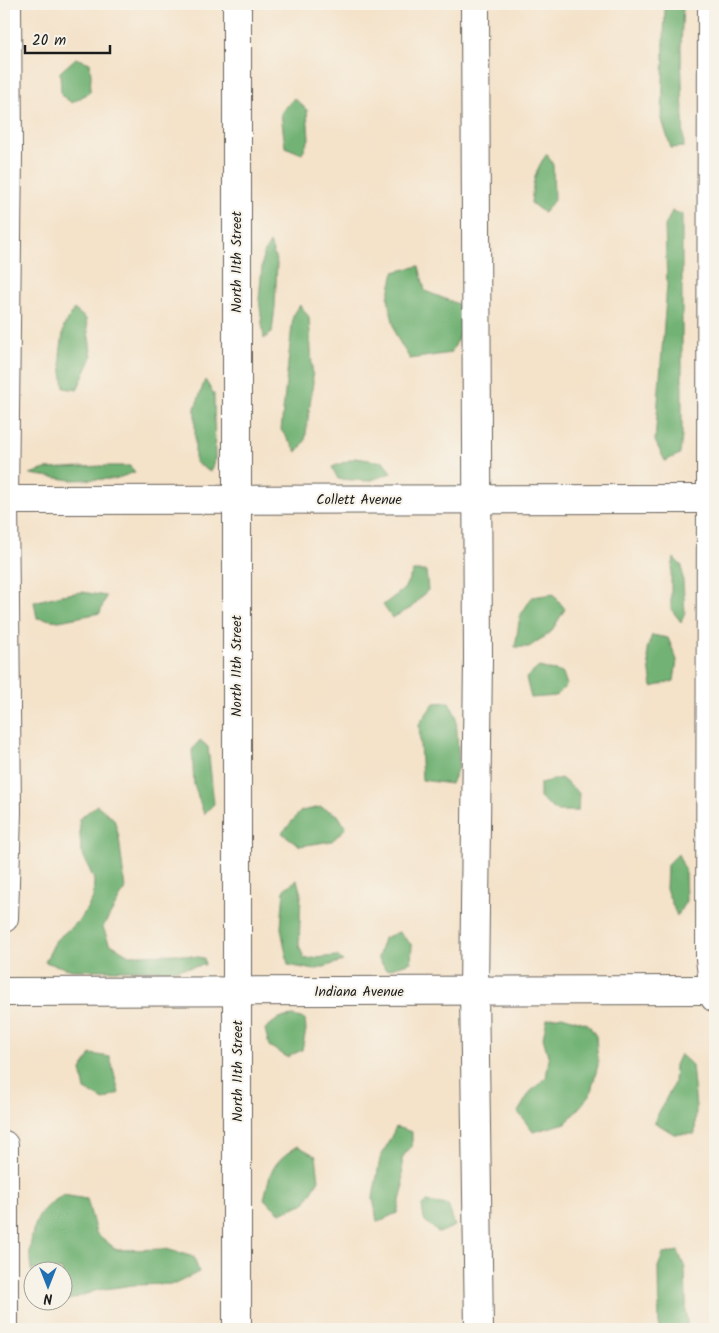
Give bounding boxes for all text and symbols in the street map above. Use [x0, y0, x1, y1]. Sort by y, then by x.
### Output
scale bar [25, 22, 110, 54]
text: 20 m [32, 29, 66, 53]
street label: North 11th Street [226, 211, 248, 313]
street label: Collett Avenue [316, 489, 402, 511]
street label: North 11th Street [226, 615, 248, 717]
street label: Indiana Avenue [314, 981, 404, 1003]
street label: North 11th Street [227, 1020, 249, 1122]
north arrow [22, 1260, 72, 1310]
text: N [43, 1287, 52, 1309]

